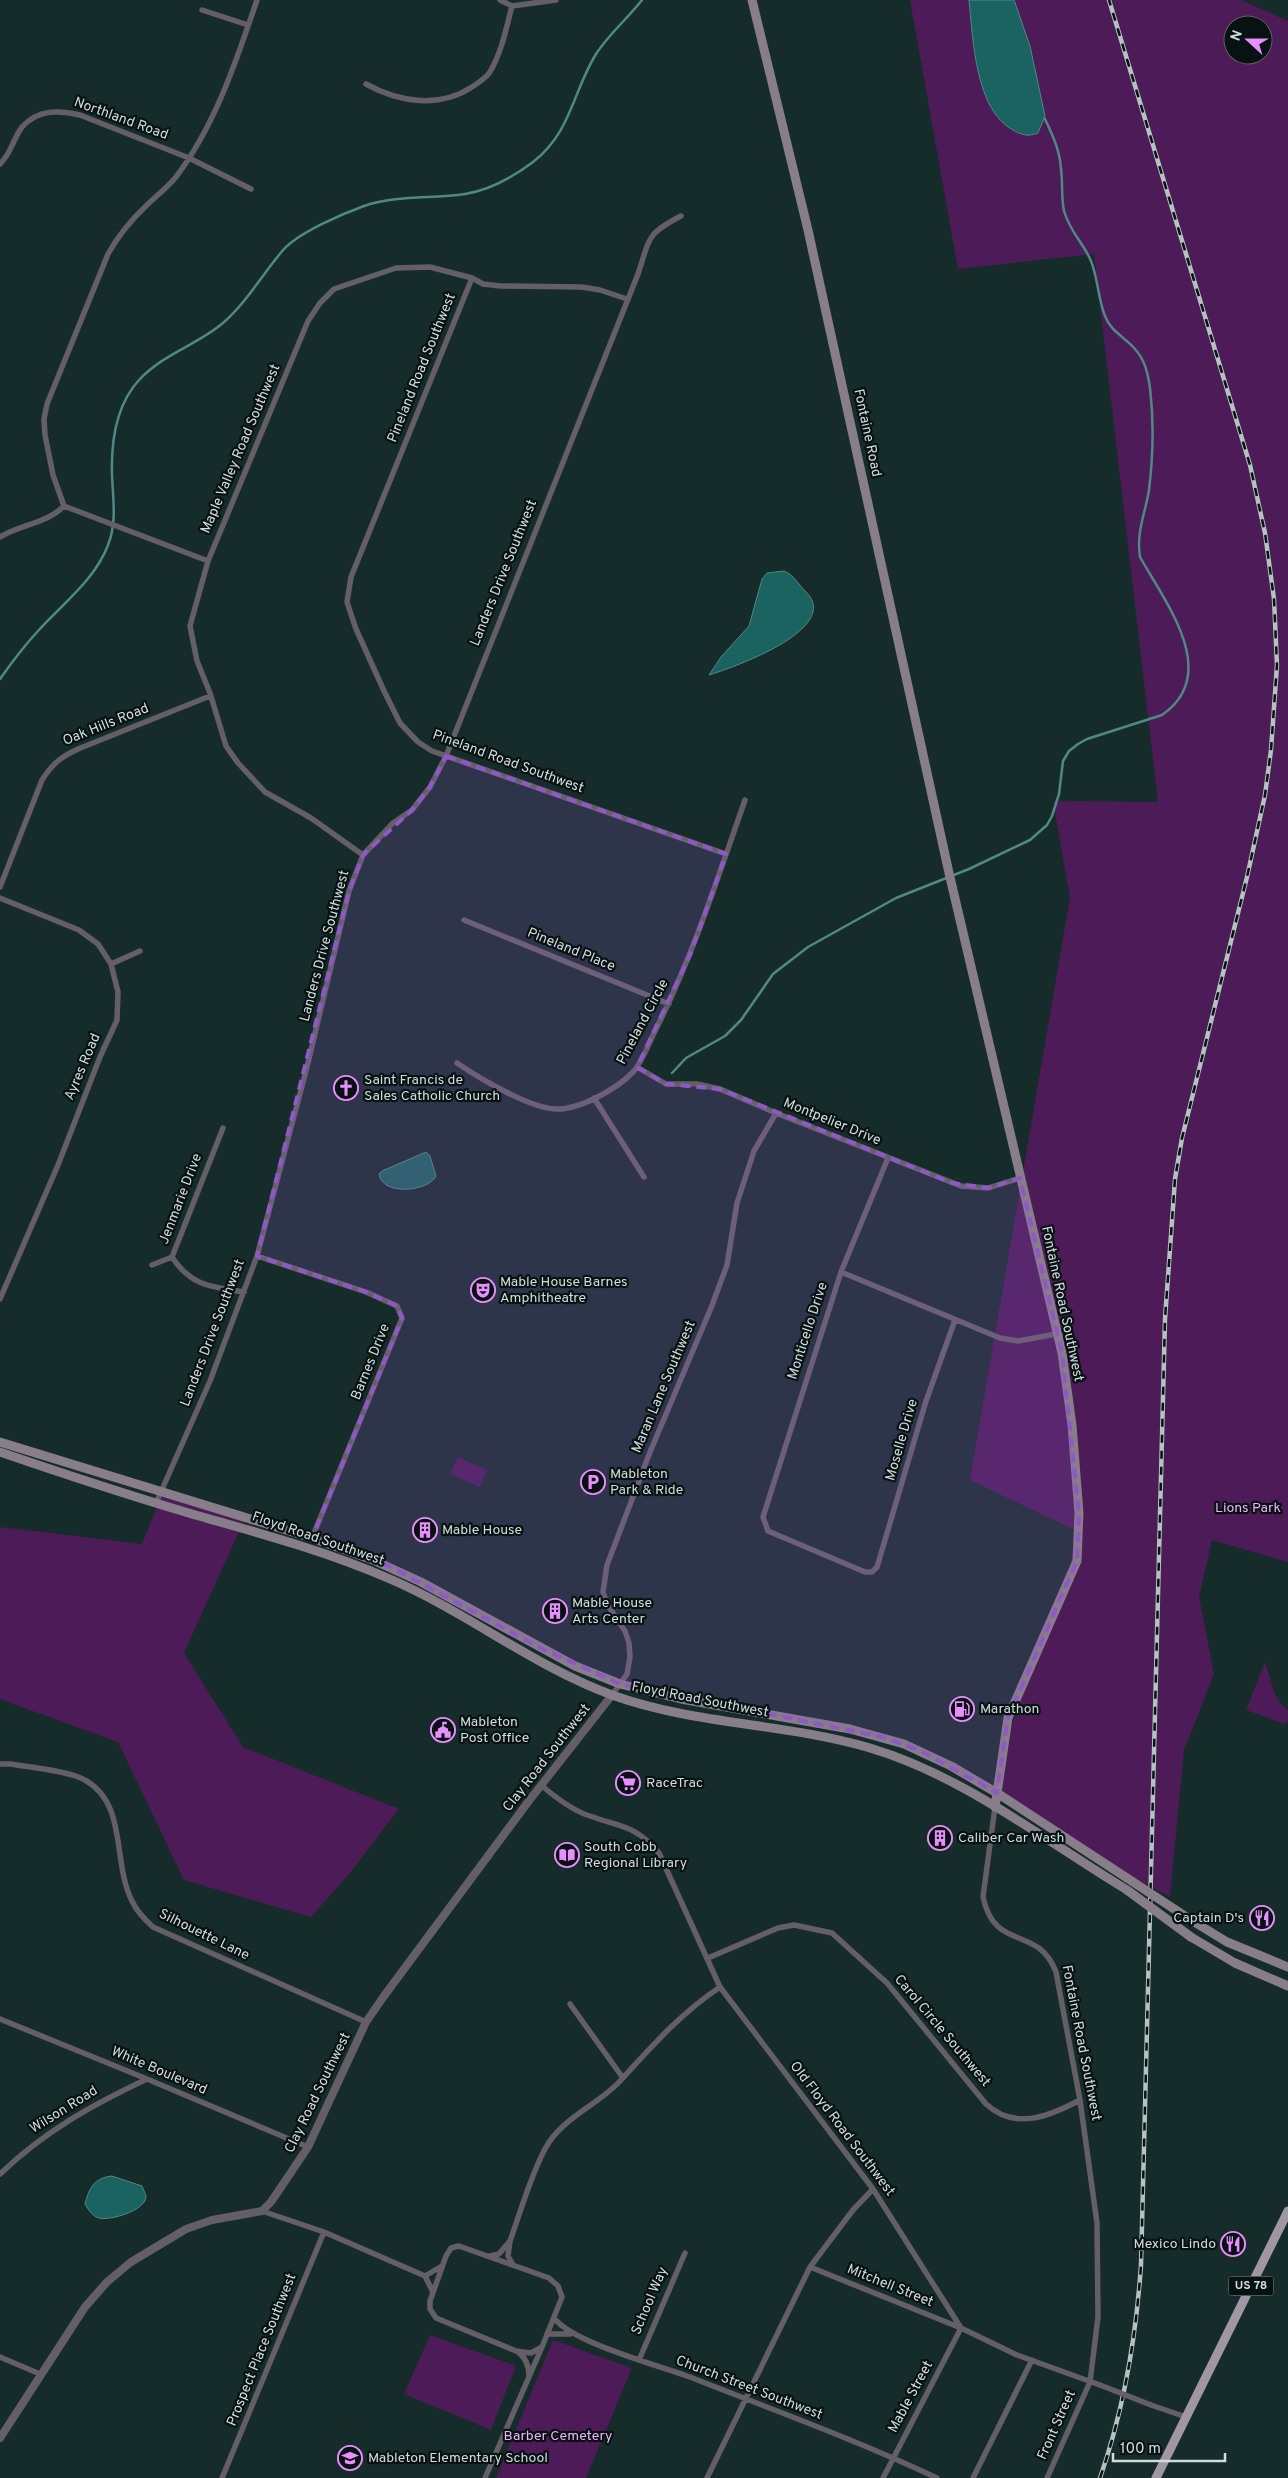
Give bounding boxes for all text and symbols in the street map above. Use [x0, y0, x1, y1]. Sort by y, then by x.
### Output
north arrow [1223, 15, 1273, 65]
text: N [1228, 28, 1247, 44]
street label: Northland Road [72, 94, 170, 144]
street label: Pineland Road Southwest [384, 291, 460, 445]
street label: Maple Valley Road Southwest [198, 362, 284, 536]
street label: Fontaine Road [849, 387, 885, 479]
street label: Landers Drive Southwest [467, 497, 541, 649]
street label: Oak Hills Road [61, 700, 151, 750]
street label: Pineland Road Southwest [430, 727, 586, 797]
street label: Landers Drive Southwest [297, 868, 353, 1024]
street label: Pineland Place [525, 925, 617, 975]
street label: Pineland Circle [613, 976, 673, 1068]
street label: Ayres Road [61, 1031, 105, 1103]
place label: Saint Francis de Sales Catholic Church [364, 1072, 500, 1105]
church icon: Saint Francis de Sales Catholic Church [333, 1075, 359, 1101]
street label: Montpelier Drive [781, 1095, 883, 1149]
street label: Jenmarie Drive [156, 1151, 206, 1247]
street label: Fontaine Road Southwest [1037, 1225, 1087, 1383]
street label: Landers Drive Southwest [177, 1257, 249, 1409]
place label: Mable House Barnes Amphitheatre [500, 1274, 628, 1307]
theatre icon: Mable House Barnes Amphitheatre [470, 1277, 496, 1303]
street label: Monticello Drive [784, 1280, 832, 1382]
street label: Maran Lane Southwest [628, 1318, 700, 1456]
street label: Barnes Drive [348, 1321, 394, 1403]
street label: Moselle Drive [882, 1397, 922, 1483]
place label: Mableton Park & Ride [610, 1466, 683, 1499]
parking icon: Mableton Park & Ride [580, 1469, 606, 1495]
park label: Lions Park [1215, 1500, 1281, 1517]
street label: Floyd Road Southwest [249, 1508, 387, 1570]
building icon: Mable House [412, 1517, 438, 1543]
place label: Mable House [442, 1522, 522, 1539]
place label: Mable House Arts Center [572, 1595, 652, 1628]
building icon: Mable House Arts Center [542, 1598, 568, 1624]
street label: Floyd Road Southwest [630, 1678, 770, 1722]
fuel station icon: Marathon [949, 1696, 975, 1722]
street label: Clay Road Southwest [500, 1701, 594, 1815]
place label: Marathon [980, 1701, 1039, 1718]
place label: Mableton Post Office [460, 1714, 529, 1747]
public building icon: Mableton Post Office [430, 1717, 456, 1743]
supermarket icon: RaceTrac [615, 1770, 641, 1796]
place label: RaceTrac [646, 1775, 703, 1792]
building icon: Caliber Car Wash [927, 1825, 953, 1851]
place label: Caliber Car Wash [958, 1830, 1064, 1847]
place label: South Cobb Regional Library [584, 1839, 687, 1872]
library icon: South Cobb Regional Library [554, 1842, 580, 1868]
restaurant icon: Captain D's [1249, 1905, 1275, 1931]
street label: Silhouette Lane [156, 1906, 252, 1964]
place label: Captain D's [1173, 1910, 1244, 1927]
street label: Fontaine Road Southwest [1058, 1964, 1104, 2122]
street label: Carol Circle Southwest [890, 1971, 994, 2091]
street label: Clay Road Southwest [281, 2030, 355, 2156]
street label: White Boulevard [109, 2043, 209, 2099]
street label: Old Floyd Road Southwest [786, 2058, 898, 2200]
street label: Wilson Road [27, 2082, 101, 2138]
restaurant icon: Mexico Lindo [1220, 2231, 1246, 2257]
place label: Mexico Lindo [1133, 2236, 1216, 2253]
street label: Mitchell Street [844, 2261, 936, 2311]
street label: School Way [628, 2265, 672, 2337]
street label: Prospect Place Southwest [224, 2271, 300, 2429]
road number: US 78 [1228, 2276, 1274, 2296]
street label: Church Street Southwest [673, 2352, 825, 2424]
street label: Mable Street [885, 2358, 937, 2436]
street label: Front Street [1034, 2388, 1080, 2462]
park label: Barber Cemetery [504, 2428, 612, 2445]
scale bar [1113, 2430, 1226, 2462]
text: 100 m [1120, 2440, 1161, 2459]
school or university icon: Mableton Elementary School [337, 2445, 363, 2471]
place label: Mableton Elementary School [368, 2450, 548, 2467]

